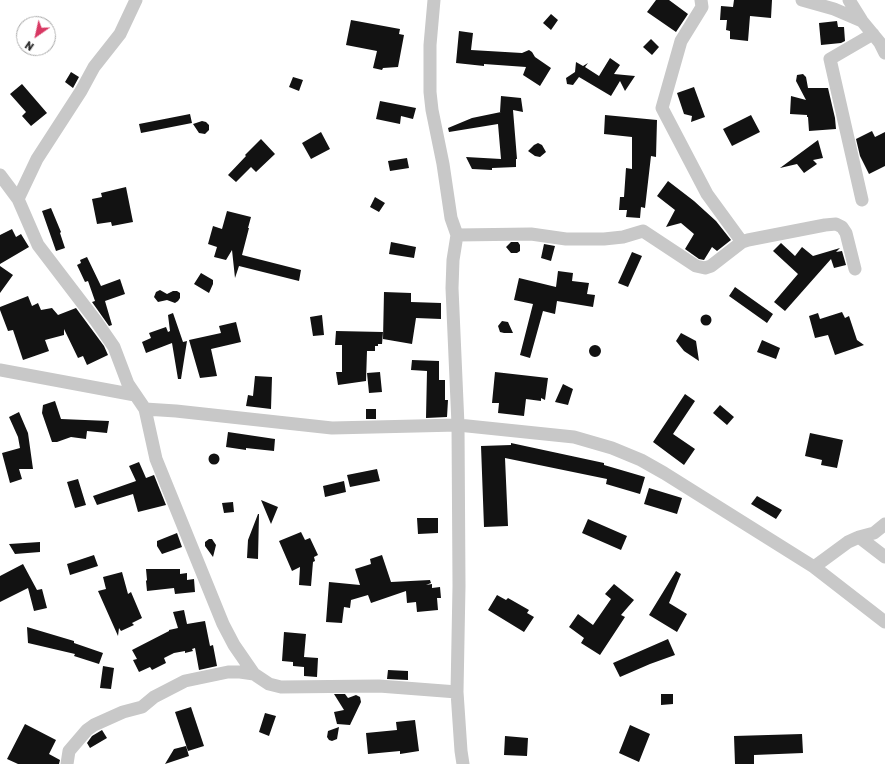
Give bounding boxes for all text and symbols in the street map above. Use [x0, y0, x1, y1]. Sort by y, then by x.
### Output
north arrow [16, 16, 56, 56]
text: N [23, 38, 36, 53]

